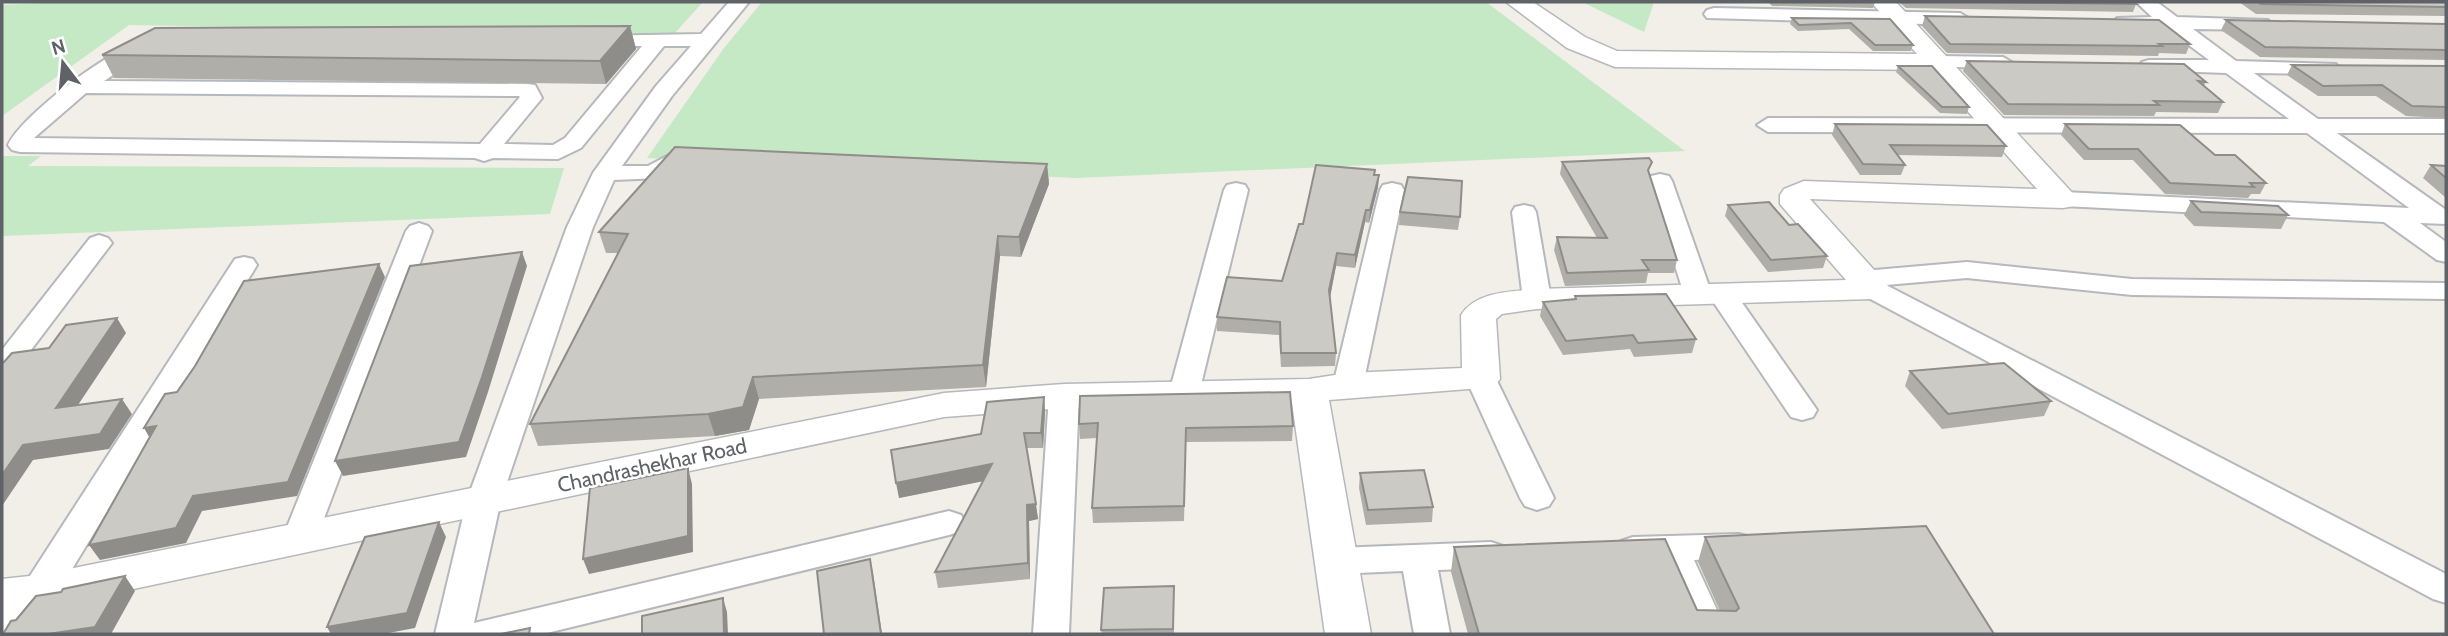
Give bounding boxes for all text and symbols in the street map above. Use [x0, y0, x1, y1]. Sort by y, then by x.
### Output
north arrow [28, 28, 98, 98]
text: N [49, 34, 68, 60]
street label: Chandrashekhar Road [555, 433, 749, 497]

